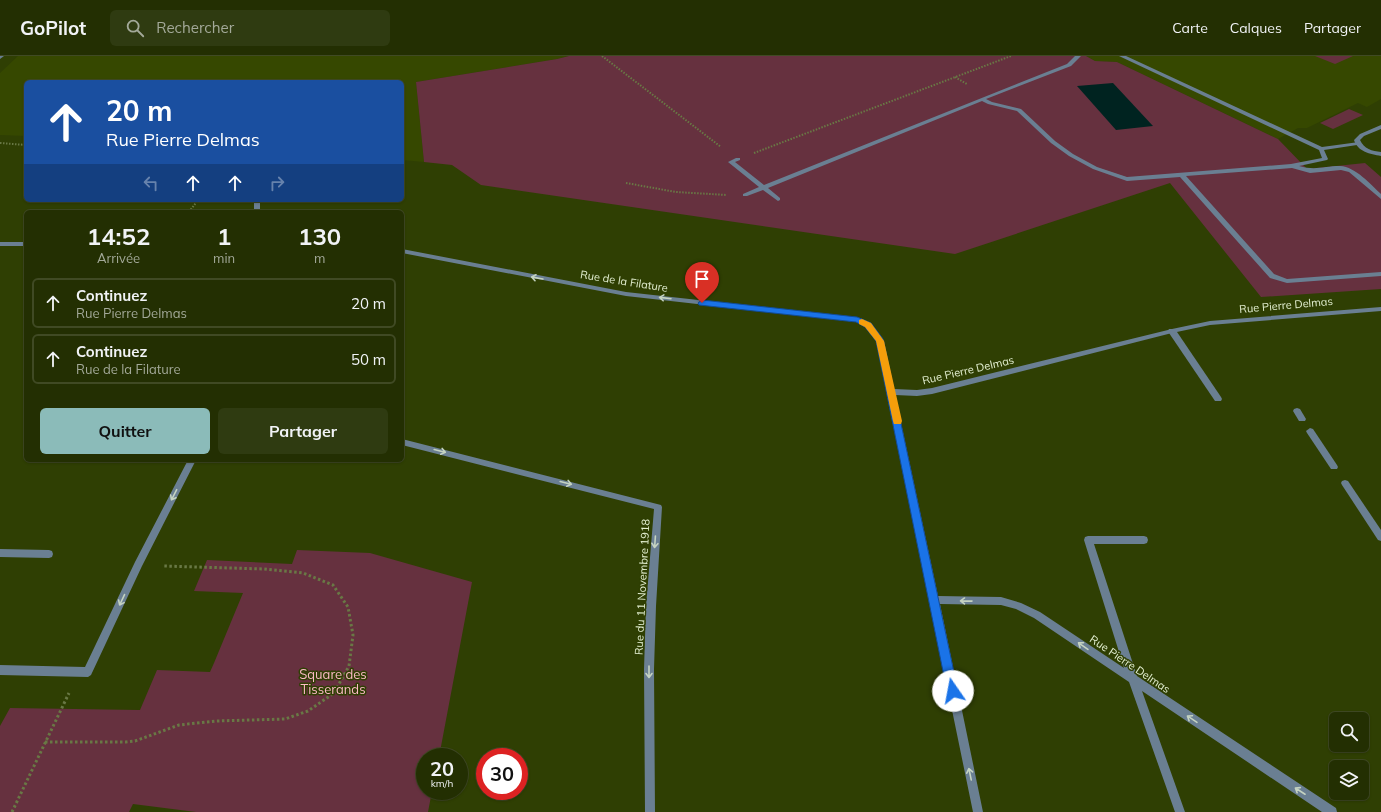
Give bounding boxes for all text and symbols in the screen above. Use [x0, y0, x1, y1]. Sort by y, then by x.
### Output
search box [110, 10, 390, 46]
text: GoPilot [20, 16, 86, 40]
icon: search [124, 17, 146, 39]
text: Rechercher [156, 18, 234, 37]
text: Carte [1172, 19, 1208, 37]
text: Calques [1230, 19, 1282, 37]
text: Partager [1304, 19, 1361, 37]
text: 20 m [106, 93, 172, 128]
icon: ahead [40, 96, 92, 148]
text: Rue Pierre Delmas [106, 128, 260, 151]
icon: left [140, 172, 162, 194]
icon: ahead [182, 172, 204, 194]
icon: ahead [224, 172, 246, 194]
icon: right [266, 172, 288, 194]
text: 14:52 [87, 221, 150, 251]
text: 1 [217, 221, 231, 251]
text: 130 [298, 221, 341, 251]
text: Arrivée [97, 250, 140, 266]
text: min [213, 250, 235, 266]
text: m [314, 250, 325, 266]
pin [685, 262, 719, 303]
street label: Rue de la Filature [579, 267, 669, 295]
icon: arrive [691, 268, 713, 290]
one-way arrow [531, 273, 544, 281]
text: Continuez [76, 286, 147, 305]
icon: ahead [42, 292, 64, 314]
text: 20 m [351, 294, 386, 313]
street label: Rue Pierre Delmas [1239, 294, 1333, 316]
one-way arrow [659, 295, 672, 302]
text: Rue Pierre Delmas [76, 305, 187, 321]
text: Continuez [76, 342, 147, 361]
icon: ahead [42, 348, 64, 370]
text: 50 m [351, 350, 386, 369]
street label: Rue Pierre Delmas [921, 353, 1015, 387]
text: Rue de la Filature [76, 361, 181, 377]
button: Quitter [40, 408, 210, 454]
button: Partager [218, 408, 388, 454]
one-way arrow [433, 448, 446, 455]
one-way arrow [559, 480, 572, 488]
one-way arrow [170, 489, 177, 501]
street label: Rue du 11 Novembre 1918 [631, 518, 653, 655]
one-way arrow [652, 535, 659, 548]
one-way arrow [117, 594, 125, 606]
one-way arrow [960, 597, 973, 605]
street label: Rue Pierre Delmas [1087, 632, 1173, 696]
one-way arrow [1078, 642, 1089, 651]
one-way arrow [645, 665, 653, 678]
park label: Square des Tisserands [299, 666, 367, 697]
position arrow [932, 670, 974, 712]
map controls [1329, 712, 1369, 800]
button: search [1329, 712, 1369, 752]
one-way arrow [1186, 715, 1197, 723]
speed limit sign: 30 [476, 748, 528, 800]
text: 20 [430, 756, 454, 781]
button: layers [1329, 760, 1369, 800]
one-way arrow [965, 768, 973, 781]
text: km/h [431, 777, 453, 790]
one-way arrow [1294, 786, 1306, 794]

